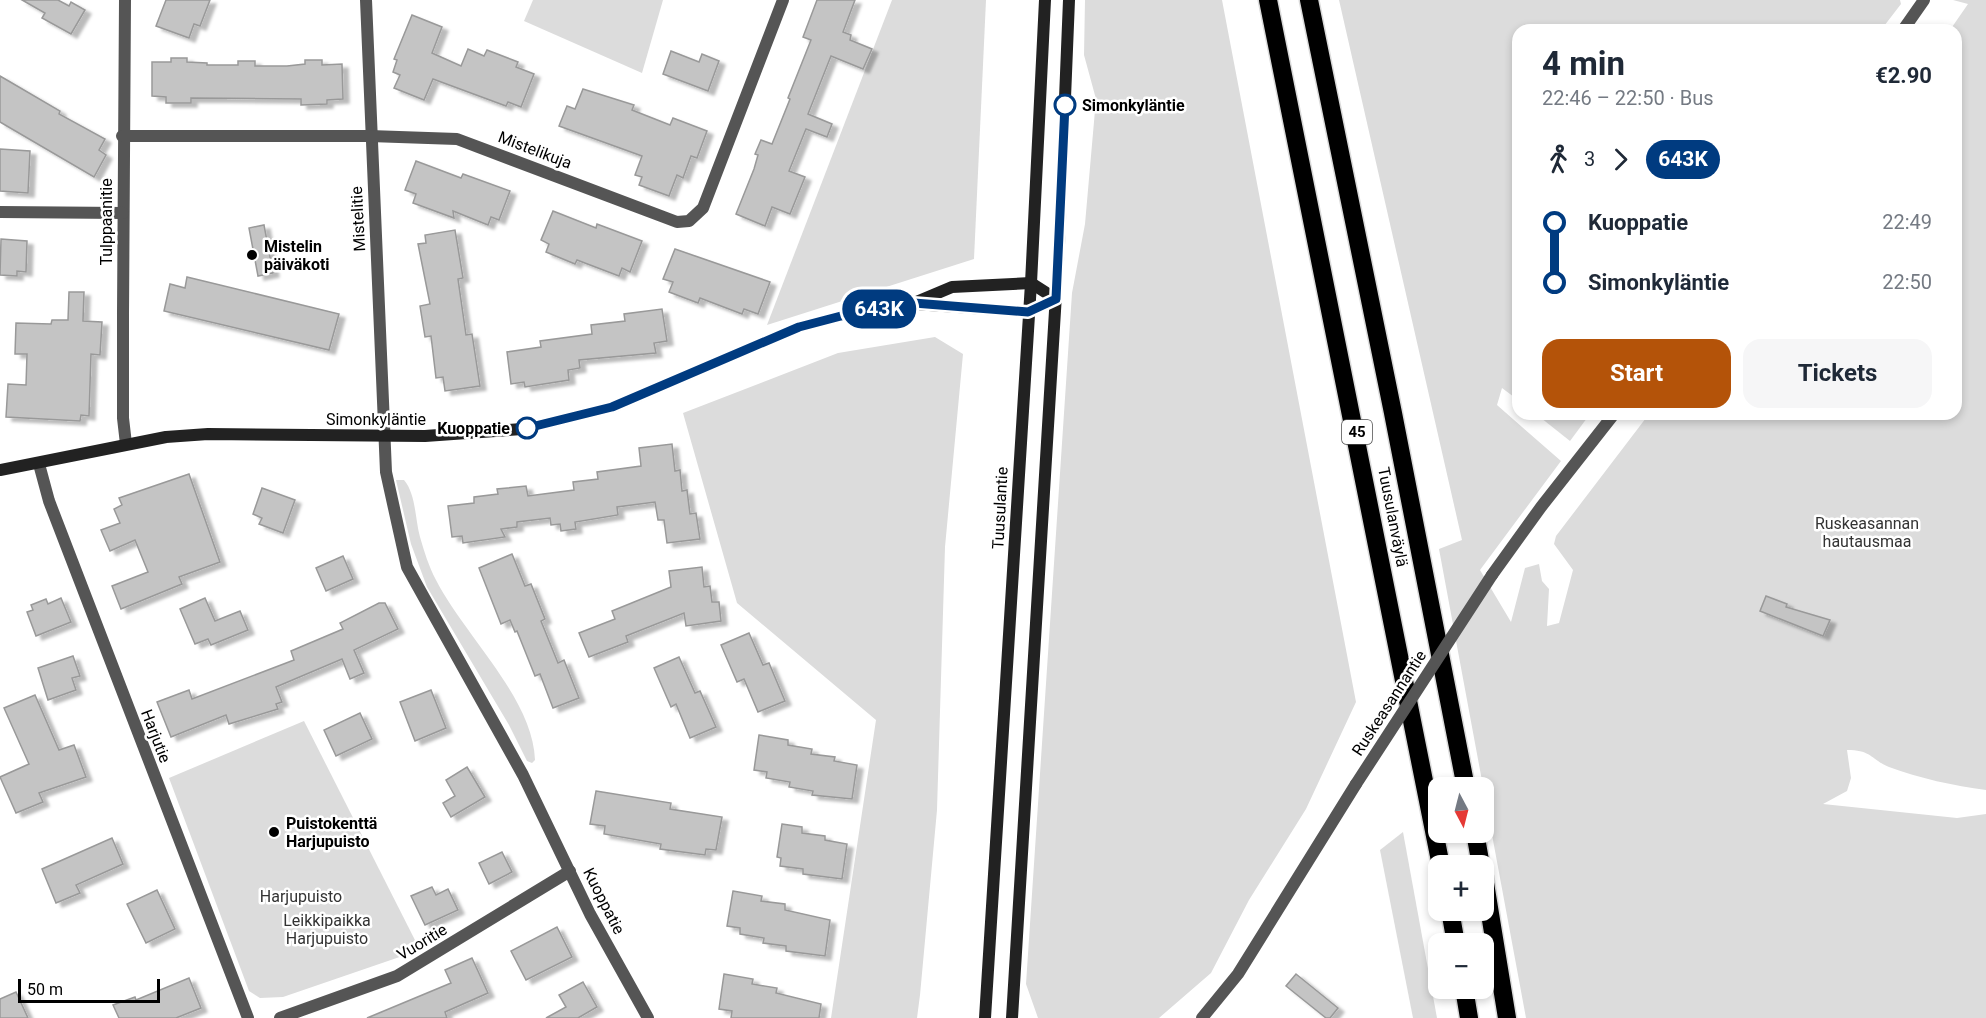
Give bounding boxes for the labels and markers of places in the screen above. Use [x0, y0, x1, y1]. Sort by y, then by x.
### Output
marker: Simonkyläntie [1054, 94, 1076, 116]
place label: Simonkyläntie [1082, 96, 1185, 115]
place label: Mistelin päiväkoti [264, 237, 330, 274]
marker: Mistelin päiväkoti [245, 248, 259, 262]
marker: Kuoppatie [516, 417, 538, 439]
place label: Kuoppatie [437, 419, 510, 438]
place label: Puistokenttä Harjupuisto [286, 814, 378, 851]
marker: Puistokenttä Harjupuisto [267, 825, 281, 839]

